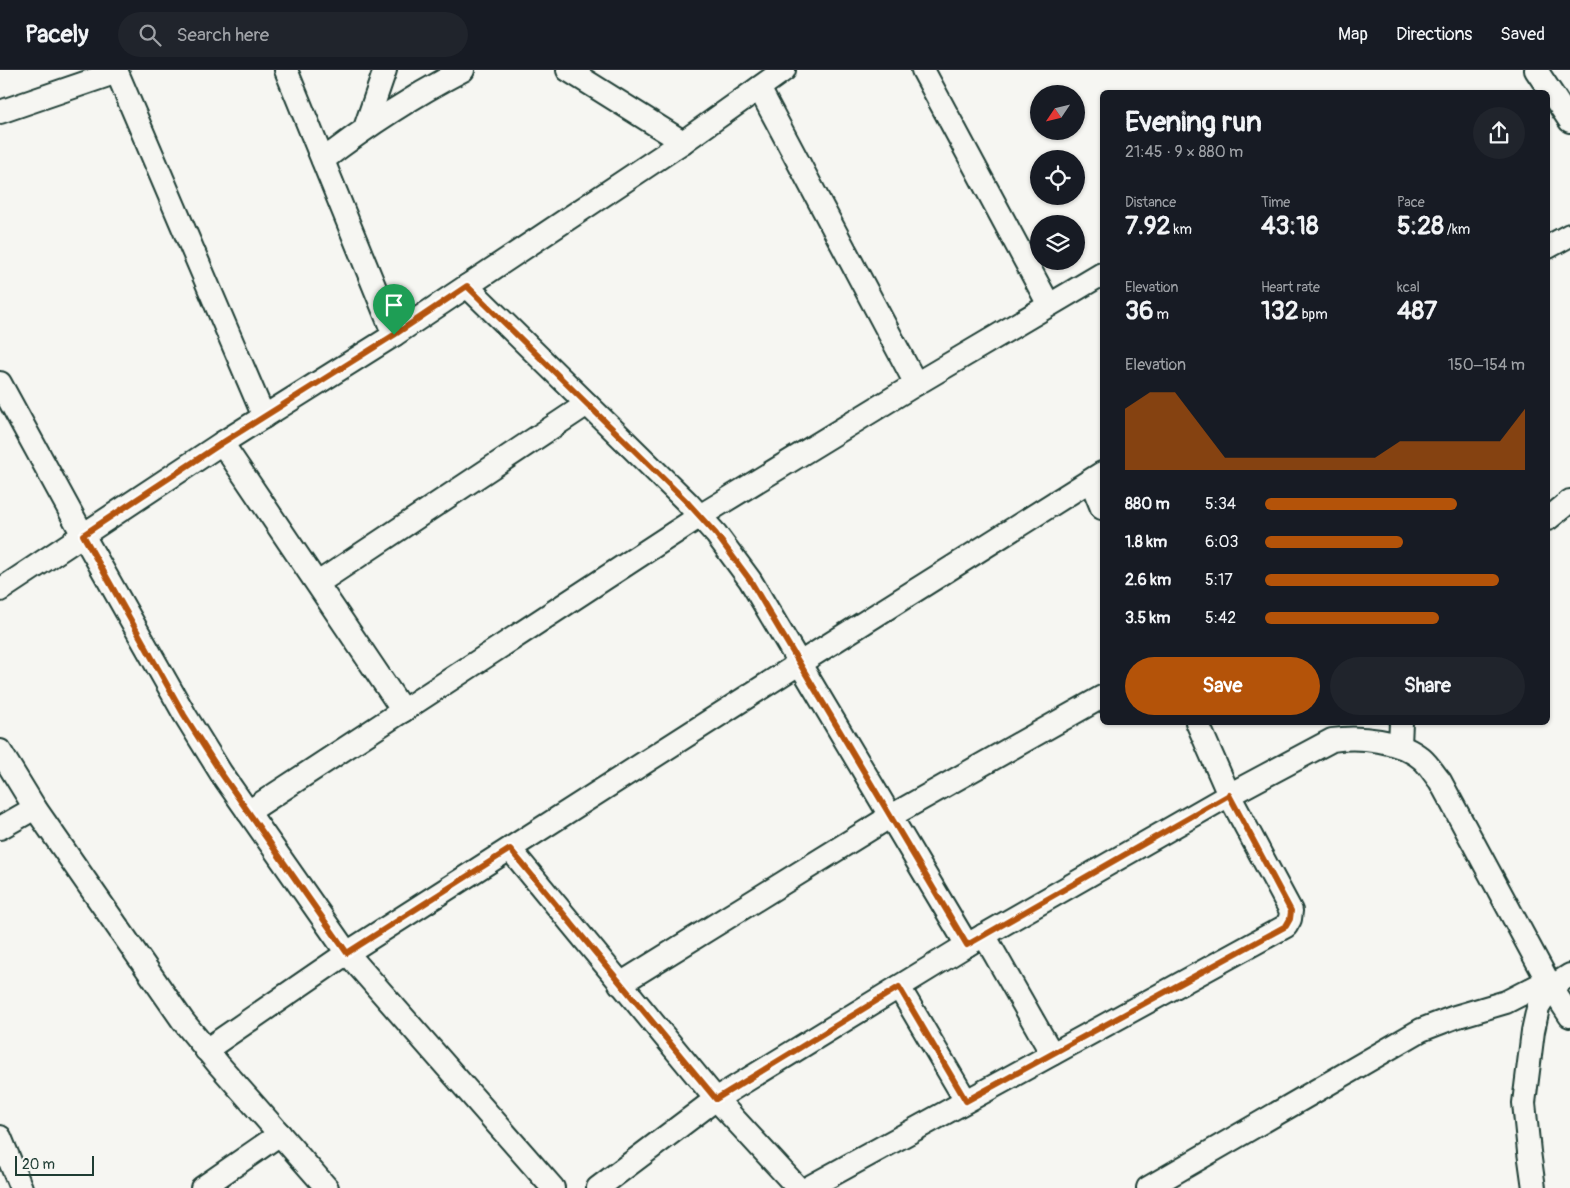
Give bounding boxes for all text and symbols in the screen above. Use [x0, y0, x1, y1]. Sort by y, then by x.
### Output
search box [118, 12, 468, 57]
text: Pacely [25, 20, 88, 49]
icon: search [136, 21, 164, 49]
text: Search here [176, 23, 269, 47]
text: Map [1338, 23, 1368, 46]
text: Directions [1396, 23, 1472, 46]
text: Saved [1500, 23, 1545, 46]
north arrow [1030, 85, 1085, 140]
map controls [1030, 85, 1085, 270]
text: Evening run [1125, 105, 1262, 140]
button: share [1473, 107, 1525, 159]
text: 21:45 · 9 × 880 m [1125, 142, 1243, 162]
button: locate [1030, 150, 1085, 205]
text: Distance [1125, 194, 1176, 211]
text: Time [1261, 194, 1290, 211]
text: Pace [1397, 194, 1425, 211]
text: 7.92 [1125, 211, 1171, 242]
text: 43:18 [1261, 211, 1319, 242]
text: 5:28 [1397, 211, 1444, 242]
button: layers [1030, 215, 1085, 270]
text: km [1171, 221, 1192, 238]
text: /km [1444, 221, 1470, 238]
text: Elevation [1125, 279, 1178, 296]
text: Heart rate [1261, 279, 1320, 296]
text: kcal [1397, 279, 1420, 296]
pin [373, 284, 415, 335]
icon: arrive [380, 291, 408, 319]
text: 36 [1125, 296, 1154, 327]
text: 132 [1261, 296, 1299, 327]
text: 487 [1397, 296, 1437, 327]
text: m [1154, 306, 1169, 323]
text: bpm [1299, 306, 1328, 323]
text: Elevation [1125, 355, 1186, 375]
text: 150–154 m [1448, 355, 1525, 375]
text: 880 m [1125, 494, 1170, 514]
text: 5:34 [1205, 494, 1236, 514]
text: 1.8 km [1125, 532, 1167, 552]
text: 6:03 [1205, 532, 1238, 552]
text: 2.6 km [1125, 570, 1171, 590]
text: 5:17 [1205, 570, 1233, 590]
text: 3.5 km [1125, 608, 1170, 628]
text: 5:42 [1205, 608, 1236, 628]
button: Save [1125, 657, 1320, 715]
button: Share [1330, 657, 1525, 715]
scale bar [15, 1153, 94, 1176]
text: 20 m [22, 1156, 55, 1173]

